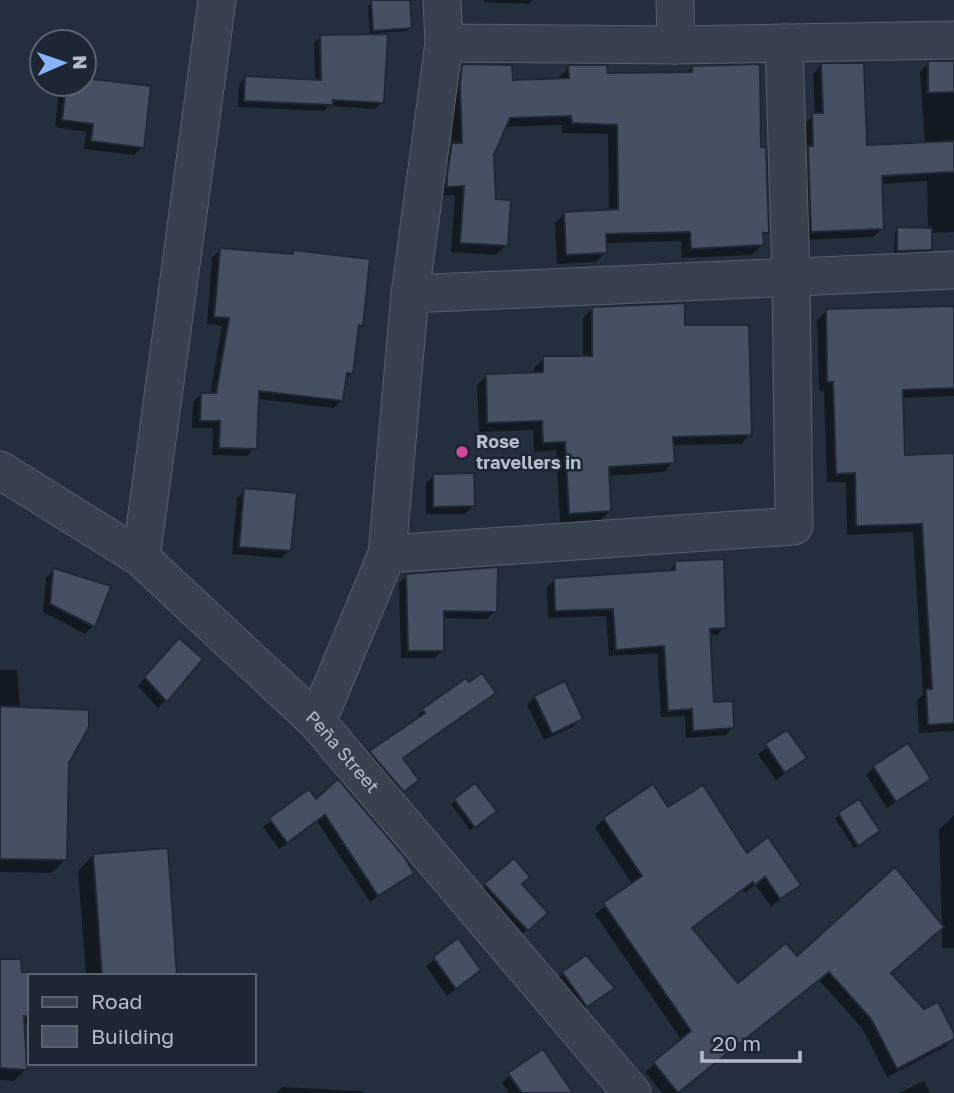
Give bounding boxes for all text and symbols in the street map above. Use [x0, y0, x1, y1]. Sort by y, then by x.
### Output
north arrow [28, 28, 98, 98]
text: N [69, 55, 92, 70]
place label: Rose travellers in [476, 430, 581, 473]
marker: Rose travellers in [454, 444, 470, 460]
street label: Peña Street [302, 705, 384, 797]
legend [28, 974, 256, 1065]
text: Road [91, 988, 142, 1014]
scale bar [702, 1020, 800, 1064]
text: Building [91, 1023, 174, 1049]
text: 20 m [712, 1030, 761, 1056]

